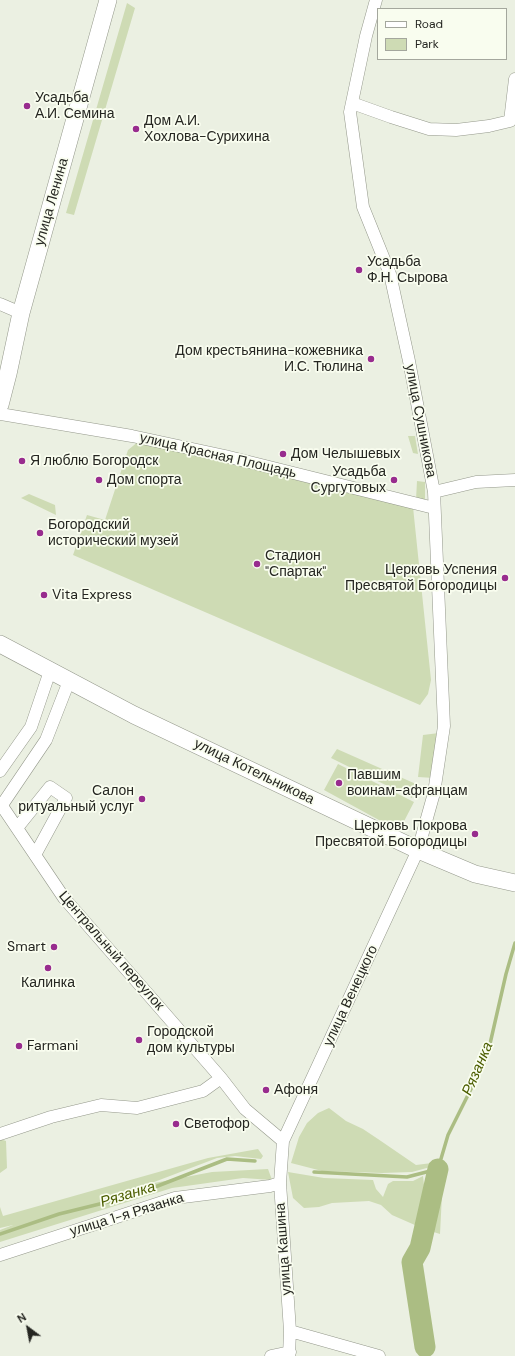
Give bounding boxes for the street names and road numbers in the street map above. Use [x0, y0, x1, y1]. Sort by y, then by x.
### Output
street label: улица Ленина [31, 156, 73, 248]
street label: улица Сушникова [401, 363, 439, 479]
street label: улица Красная Площадь [138, 430, 298, 482]
street label: улица Котельникова [191, 736, 317, 808]
street label: Центральный переулок [55, 888, 167, 1014]
street label: улица Венецкого [320, 943, 382, 1049]
street label: улица 1-я Рязанка [68, 1190, 186, 1240]
street label: улица Кашина [272, 1202, 296, 1296]

